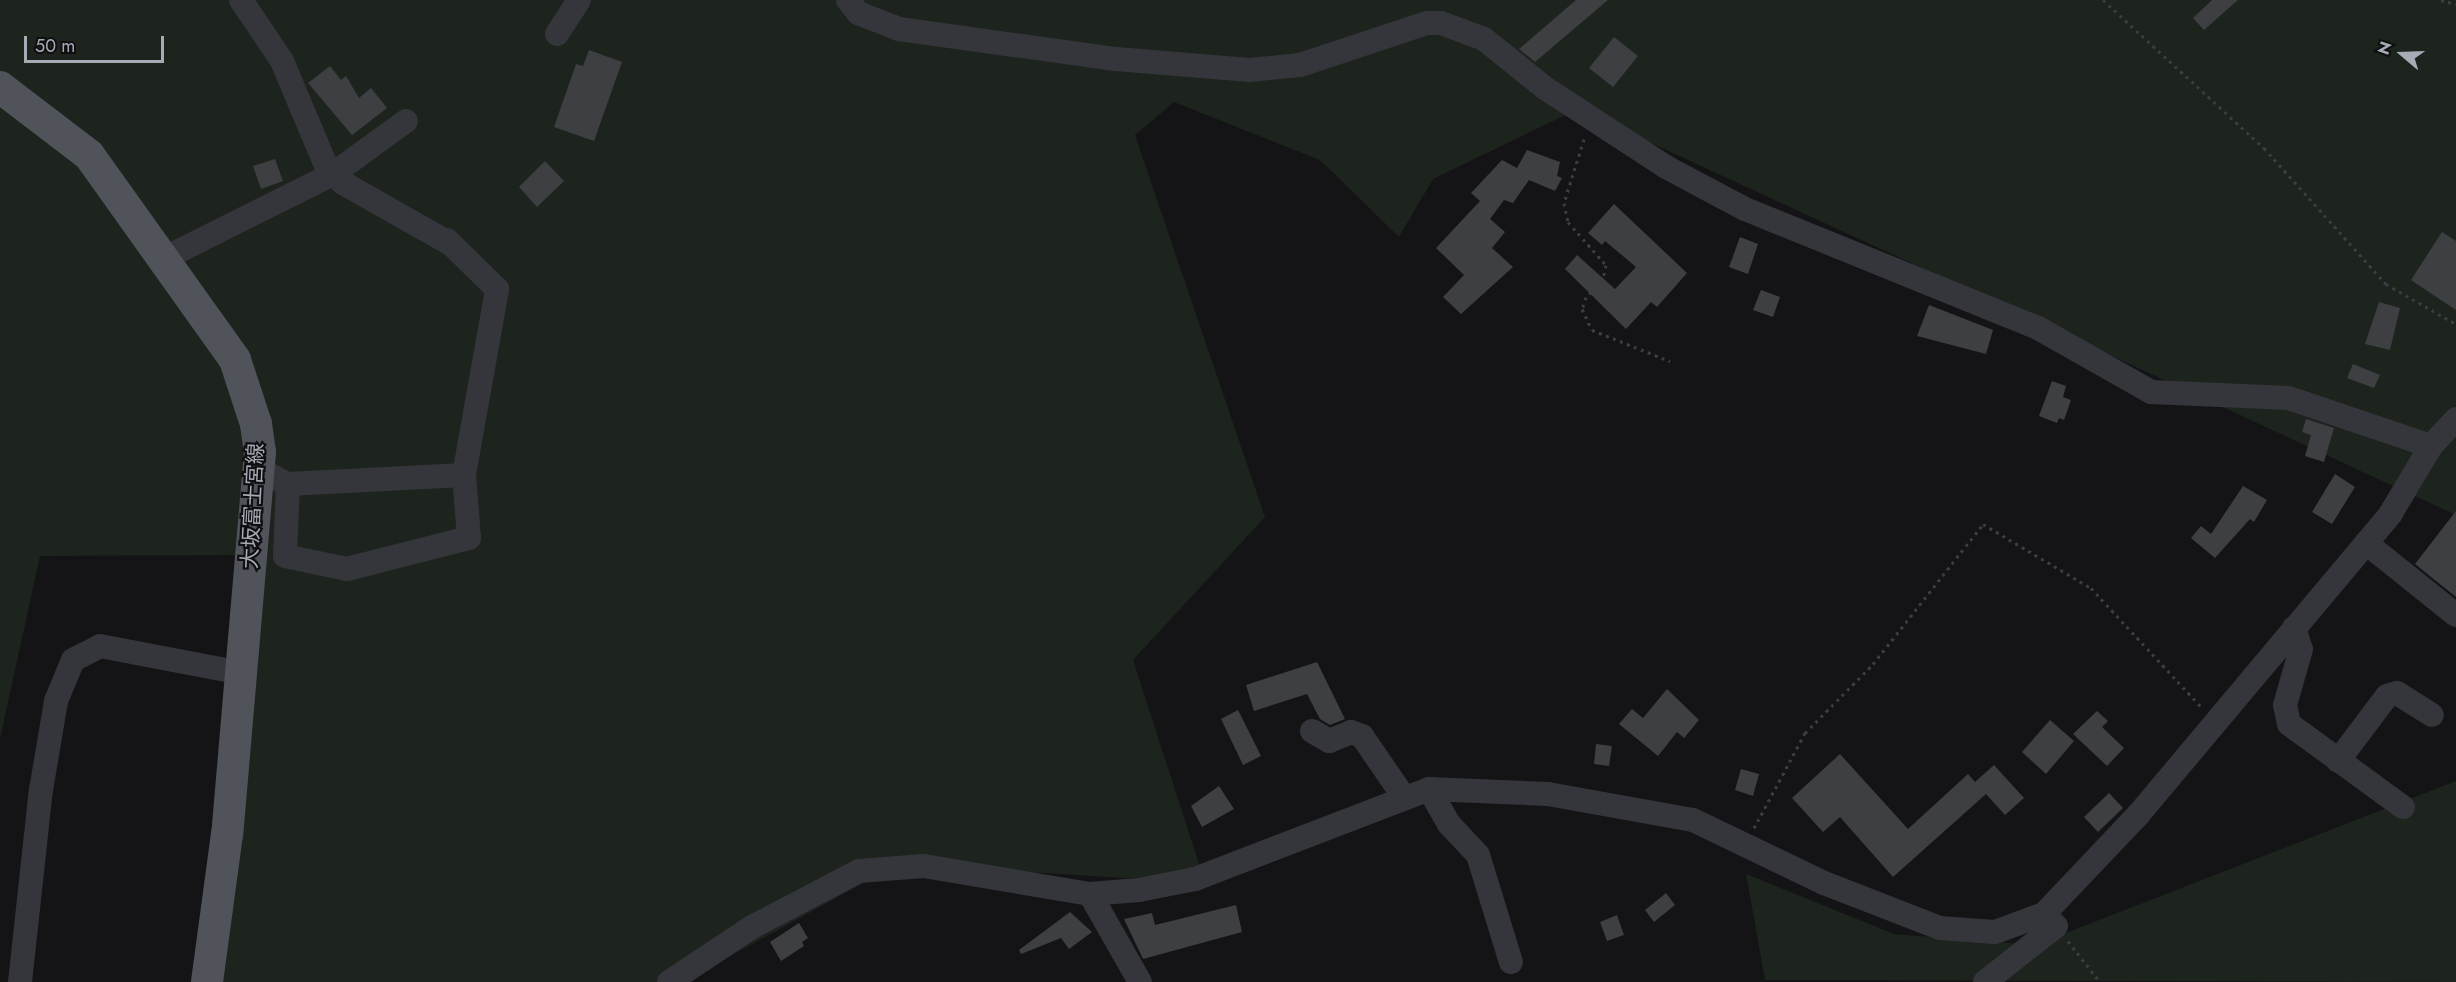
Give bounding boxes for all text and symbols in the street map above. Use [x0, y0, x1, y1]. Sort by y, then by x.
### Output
scale bar [27, 24, 166, 62]
north arrow [2372, 24, 2432, 84]
text: 50 m [35, 33, 75, 59]
text: N [2372, 38, 2397, 58]
street label: 大坂富士宮線 [237, 442, 269, 570]

